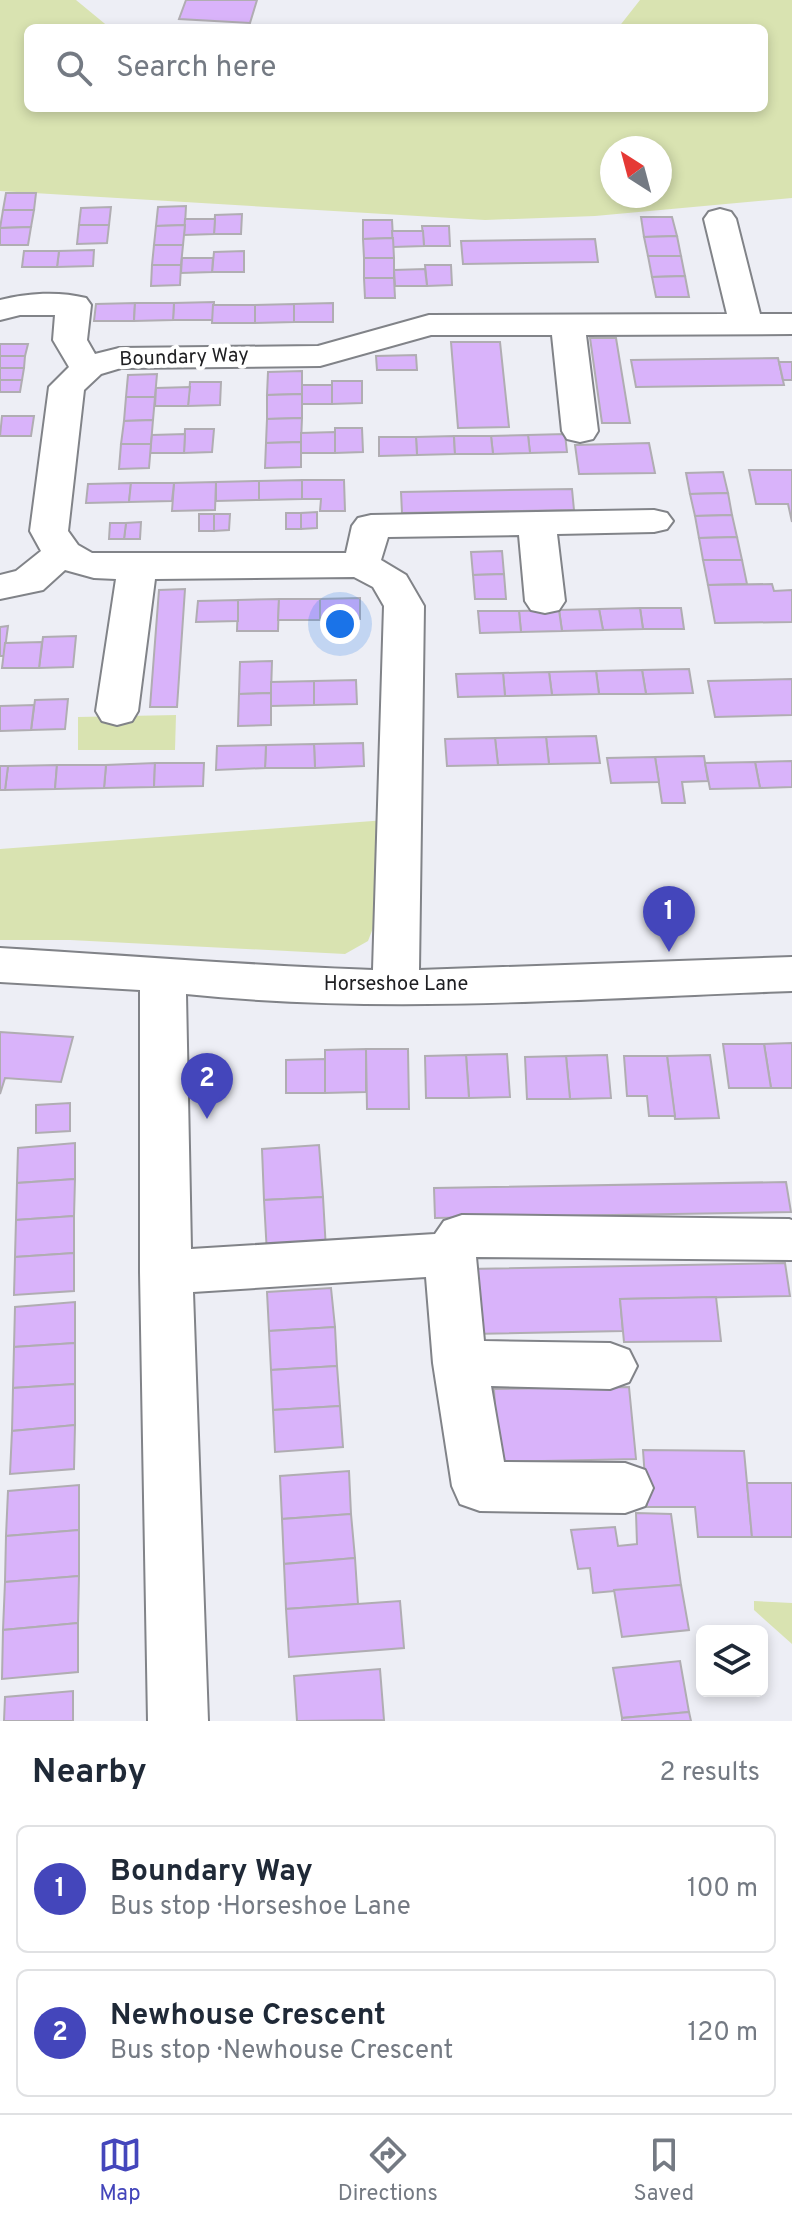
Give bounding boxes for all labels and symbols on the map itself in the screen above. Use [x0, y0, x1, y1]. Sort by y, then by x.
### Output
north arrow [600, 136, 672, 208]
street label: Boundary Way [119, 343, 249, 373]
your location [320, 604, 360, 644]
pin: 1 [643, 886, 695, 952]
street label: Horseshoe Lane [324, 972, 468, 998]
pin: 2 [181, 1053, 233, 1119]

